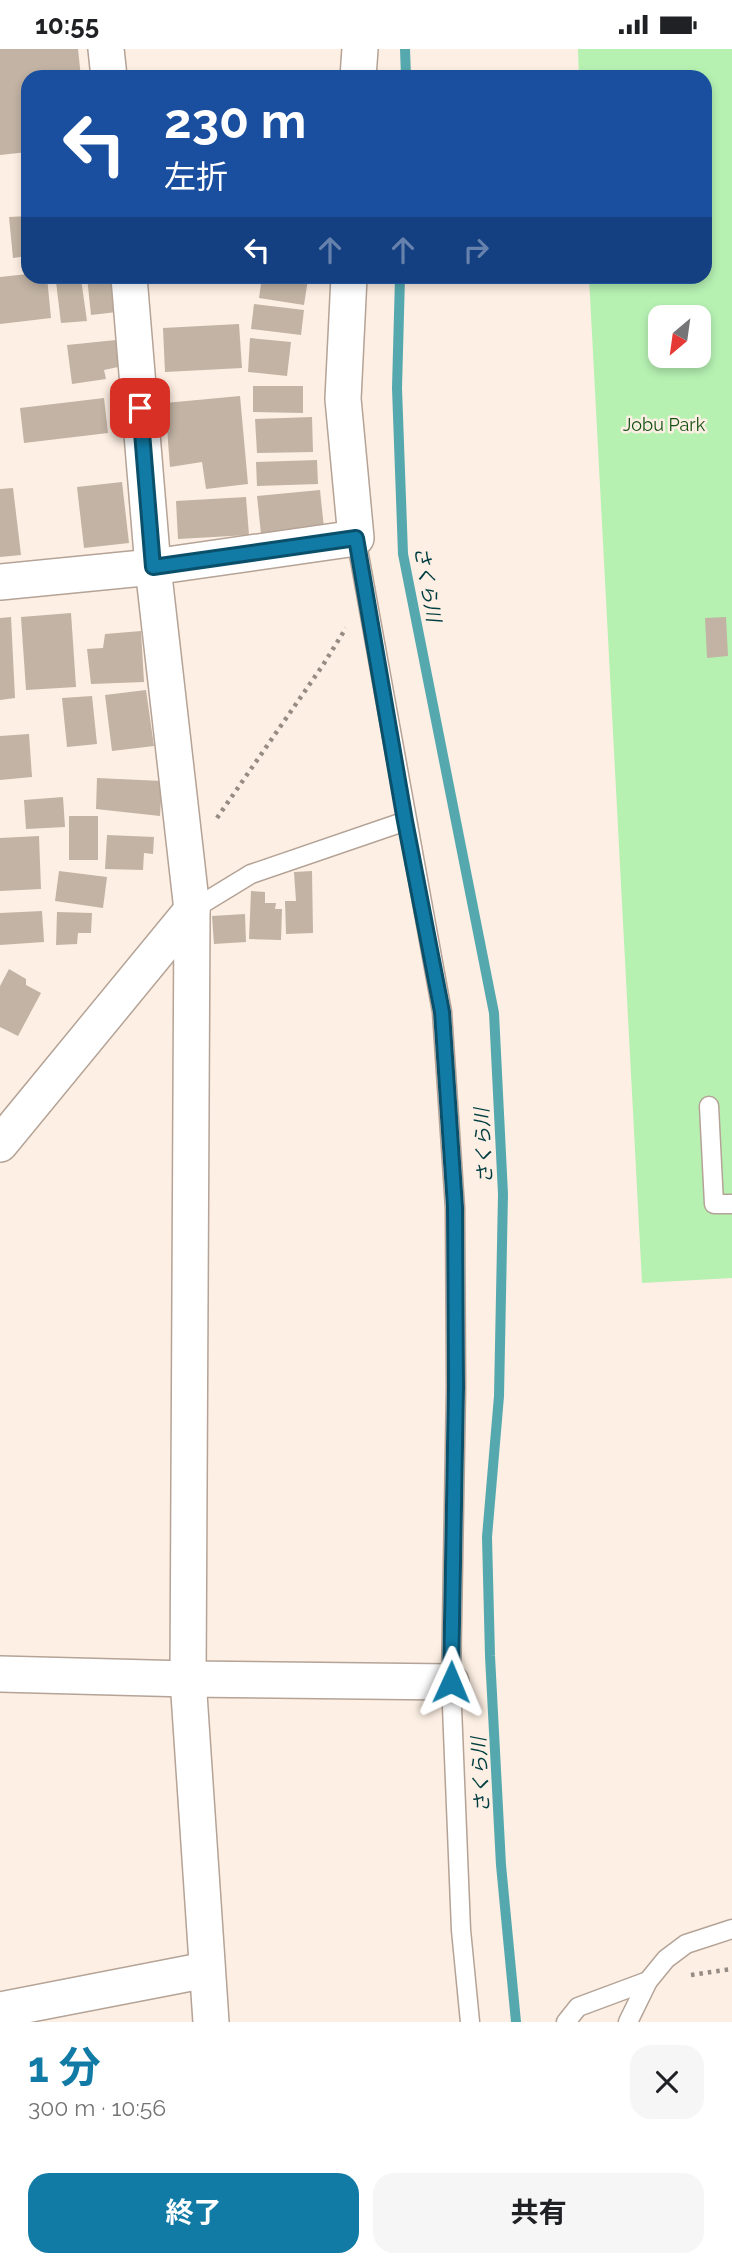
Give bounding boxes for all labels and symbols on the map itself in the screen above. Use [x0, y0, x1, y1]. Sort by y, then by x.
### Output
north arrow [648, 305, 710, 367]
pin [110, 378, 170, 438]
park label: Jobu Park [623, 414, 706, 435]
water label: さくら川 [411, 545, 446, 625]
water label: さくら川 [470, 1105, 496, 1185]
position arrow [414, 1645, 488, 1719]
water label: さくら川 [467, 1734, 493, 1814]

